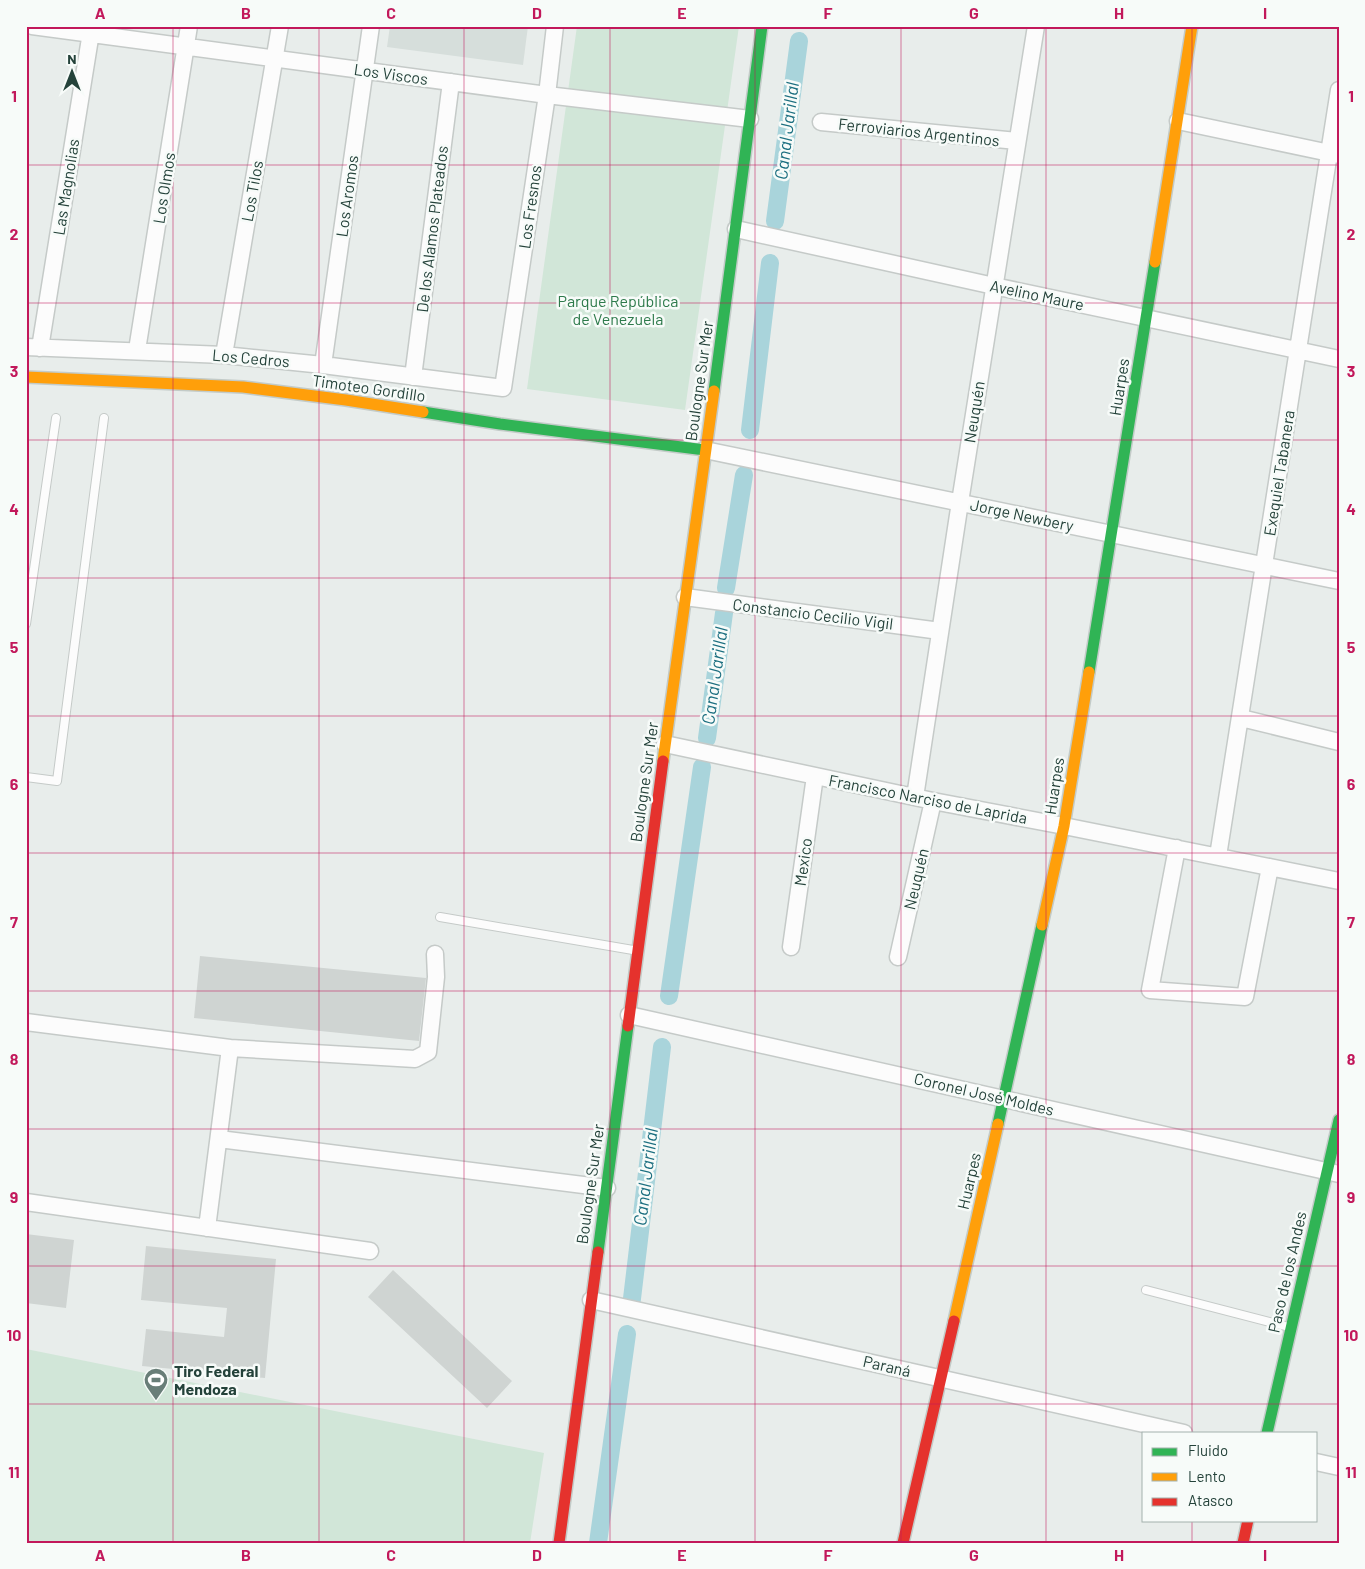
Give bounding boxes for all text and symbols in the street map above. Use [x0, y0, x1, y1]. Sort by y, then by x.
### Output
text: A [95, 3, 106, 22]
text: B [241, 3, 251, 22]
text: C [386, 3, 396, 22]
text: D [532, 3, 542, 22]
text: E [677, 3, 687, 22]
text: F [824, 3, 833, 22]
text: G [969, 3, 979, 22]
text: H [1114, 3, 1124, 22]
text: I [1263, 3, 1267, 22]
north arrow [48, 48, 98, 98]
text: N [67, 50, 77, 67]
street label: Los Viscos [353, 59, 429, 88]
water label: Canal Jarillal [769, 81, 803, 181]
text: 1 [11, 86, 17, 105]
text: 1 [1348, 86, 1354, 105]
street label: Ferroviarios Argentinos [837, 114, 1001, 149]
street label: Las Magnolias [49, 137, 82, 236]
street label: De los Alamos Plateados [412, 144, 451, 313]
street label: Los Olmos [149, 151, 179, 225]
street label: Los Aromos [331, 154, 362, 238]
street label: Los Tilos [237, 159, 266, 223]
street label: Los Fresnos [514, 164, 545, 250]
text: 2 [10, 224, 19, 243]
text: 2 [1347, 224, 1356, 243]
street label: Avelino Maure [988, 275, 1086, 314]
park label: Parque República de Venezuela [557, 291, 679, 328]
street label: Boulogne Sur Mer [681, 319, 716, 442]
street label: Los Cedros [211, 345, 291, 370]
street label: Huarpes [1105, 357, 1132, 417]
text: 3 [10, 361, 18, 380]
text: 3 [1347, 361, 1355, 380]
street label: Timoteo Gordillo [311, 370, 427, 405]
street label: Neuquén [959, 380, 988, 444]
street label: Exequiel Tabanera [1259, 409, 1298, 537]
street label: Jorge Newbery [969, 494, 1076, 535]
text: 4 [9, 499, 19, 518]
text: 4 [1346, 499, 1356, 518]
street label: Constancio Cecilio Vigil [732, 594, 894, 633]
water label: Canal Jarillal [696, 626, 732, 726]
text: 5 [10, 637, 19, 656]
text: 5 [1347, 637, 1356, 656]
street label: Boulogne Sur Mer [626, 720, 661, 843]
street label: Huarpes [1040, 756, 1067, 816]
street label: Francisco Narciso de Laprida [827, 770, 1029, 827]
text: 6 [10, 774, 19, 793]
text: 6 [1347, 774, 1356, 793]
street label: Mexico [790, 837, 815, 887]
street label: Neuquén [899, 846, 932, 911]
text: 7 [10, 912, 18, 931]
text: 7 [1347, 912, 1355, 931]
text: 8 [10, 1049, 19, 1068]
text: 8 [1347, 1049, 1356, 1068]
street label: Coronel José Moldes [912, 1068, 1056, 1119]
street label: Boulogne Sur Mer [572, 1122, 607, 1245]
water label: Canal Jarillal [628, 1127, 662, 1227]
street label: Huarpes [953, 1151, 984, 1211]
text: 9 [10, 1187, 18, 1206]
text: 9 [1347, 1187, 1355, 1206]
street label: Paso de los Andes [1263, 1209, 1310, 1334]
text: 10 [7, 1325, 21, 1344]
text: 10 [1344, 1325, 1358, 1344]
street label: Paraná [861, 1351, 913, 1380]
place label: Tiro Federal Mendoza [174, 1361, 258, 1398]
sports icon: Tiro Federal Mendoza [143, 1367, 169, 1401]
legend [1142, 1432, 1318, 1522]
text: Fluido [1188, 1441, 1228, 1459]
text: 11 [8, 1462, 20, 1481]
text: 11 [1345, 1462, 1357, 1481]
text: Lento [1188, 1467, 1226, 1485]
text: Atasco [1188, 1491, 1233, 1509]
text: A [95, 1545, 106, 1564]
text: B [241, 1545, 251, 1564]
text: C [386, 1545, 396, 1564]
text: D [532, 1545, 542, 1564]
text: E [677, 1545, 687, 1564]
text: F [824, 1545, 833, 1564]
text: G [969, 1545, 979, 1564]
text: H [1114, 1545, 1124, 1564]
text: I [1263, 1545, 1267, 1564]

